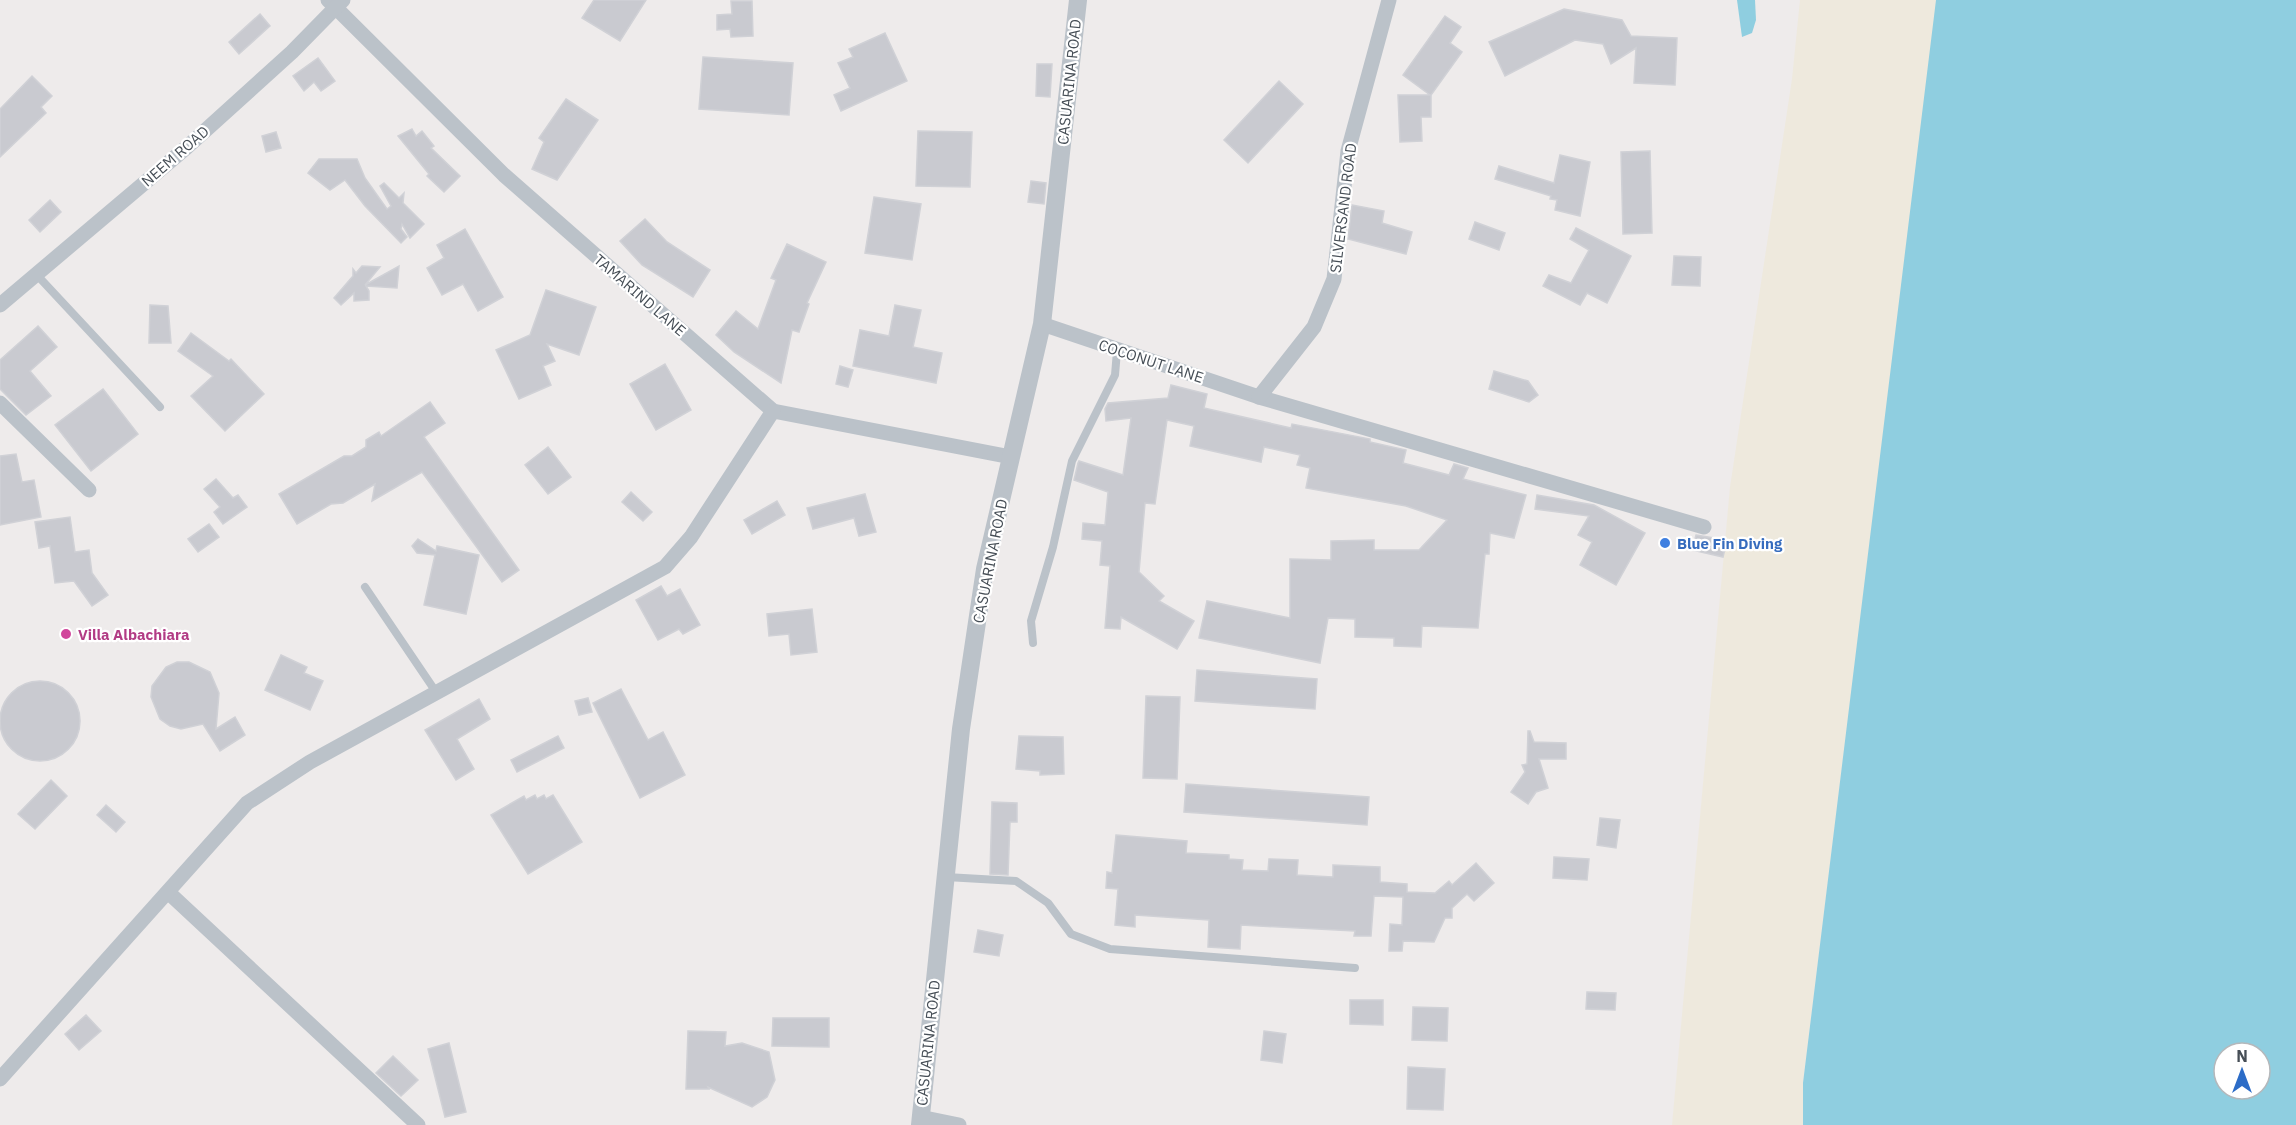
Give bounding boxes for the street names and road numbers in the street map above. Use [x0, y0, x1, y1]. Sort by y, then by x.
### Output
street label: CASUARINA ROAD [1053, 18, 1085, 146]
street label: NEEM ROAD [137, 121, 213, 191]
street label: SILVERSAND ROAD [1326, 142, 1360, 274]
street label: TAMARIND LANE [590, 250, 690, 340]
street label: COCONUT LANE [1096, 335, 1206, 387]
street label: CASUARINA ROAD [969, 497, 1011, 625]
street label: CASUARINA ROAD [912, 979, 944, 1107]

